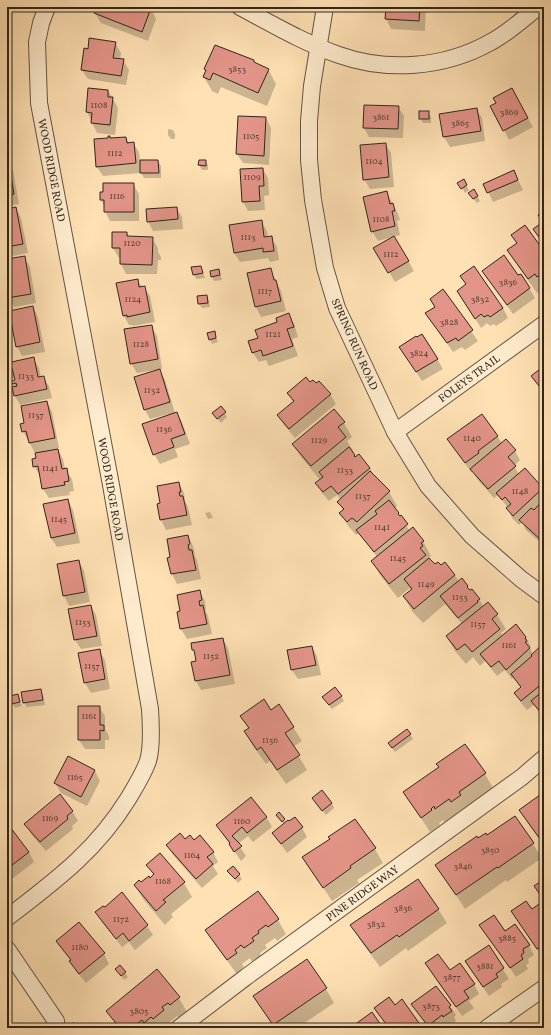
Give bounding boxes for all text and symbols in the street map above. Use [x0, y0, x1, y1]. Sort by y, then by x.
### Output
house number: 3853 [228, 63, 246, 76]
house number: 1108 [91, 99, 108, 112]
house number: 3869 [500, 106, 519, 119]
house number: 3861 [372, 111, 390, 124]
house number: 3865 [451, 117, 469, 130]
street label: WOOD RIDGE ROAD [33, 118, 68, 223]
house number: 1105 [243, 130, 259, 143]
house number: 1112 [107, 147, 123, 160]
house number: 1104 [365, 155, 383, 168]
house number: 1109 [243, 171, 261, 184]
house number: 1116 [109, 190, 125, 203]
house number: 1108 [373, 213, 390, 226]
house number: 1113 [240, 231, 256, 244]
house number: 1120 [123, 237, 141, 250]
house number: 1112 [383, 248, 399, 261]
house number: 3836 [499, 276, 518, 289]
house number: 1117 [258, 285, 272, 298]
house number: 1124 [125, 293, 141, 306]
house number: 3832 [471, 293, 489, 306]
street label: SPRING RUN ROAD [327, 296, 381, 393]
house number: 3828 [440, 316, 459, 329]
house number: 1121 [265, 328, 281, 341]
house number: 1128 [133, 338, 150, 351]
house number: 3824 [409, 347, 429, 360]
street label: FOLEYS TRAIL [436, 352, 504, 407]
house number: 1133 [18, 370, 34, 383]
house number: 1132 [144, 384, 160, 397]
house number: 1137 [28, 409, 44, 422]
house number: 1136 [156, 423, 173, 436]
house number: 1140 [463, 432, 481, 445]
house number: 1129 [311, 434, 328, 447]
street label: WOOD RIDGE ROAD [93, 436, 126, 542]
house number: 1141 [42, 462, 58, 475]
house number: 1133 [337, 464, 353, 477]
house number: 1148 [512, 485, 529, 498]
house number: 1137 [355, 490, 371, 503]
house number: 1145 [51, 513, 67, 526]
house number: 1141 [374, 521, 390, 534]
house number: 1145 [390, 552, 406, 565]
house number: 1149 [418, 578, 435, 591]
house number: 1153 [452, 591, 468, 604]
house number: 1153 [75, 616, 91, 629]
house number: 1157 [470, 618, 486, 631]
house number: 1161 [501, 639, 517, 652]
house number: 1152 [203, 650, 219, 663]
house number: 1157 [84, 660, 100, 673]
house number: 1161 [81, 710, 97, 723]
house number: 1156 [262, 734, 278, 747]
house number: 1165 [67, 771, 83, 784]
house number: 1169 [42, 812, 58, 825]
house number: 1160 [234, 815, 251, 828]
house number: 3850 [481, 844, 500, 857]
house number: 1164 [184, 849, 200, 862]
house number: 3846 [454, 860, 473, 873]
street label: PINE RIDGE WAY [323, 863, 403, 926]
house number: 1168 [155, 875, 171, 888]
house number: 3836 [394, 902, 413, 915]
house number: 1172 [113, 913, 129, 926]
house number: 3832 [367, 918, 385, 931]
house number: 3885 [498, 932, 516, 945]
house number: 1180 [72, 941, 89, 954]
house number: 3881 [476, 960, 494, 973]
house number: 3877 [443, 971, 461, 984]
house number: 3873 [422, 1000, 440, 1013]
house number: 3805 [130, 1005, 148, 1018]

